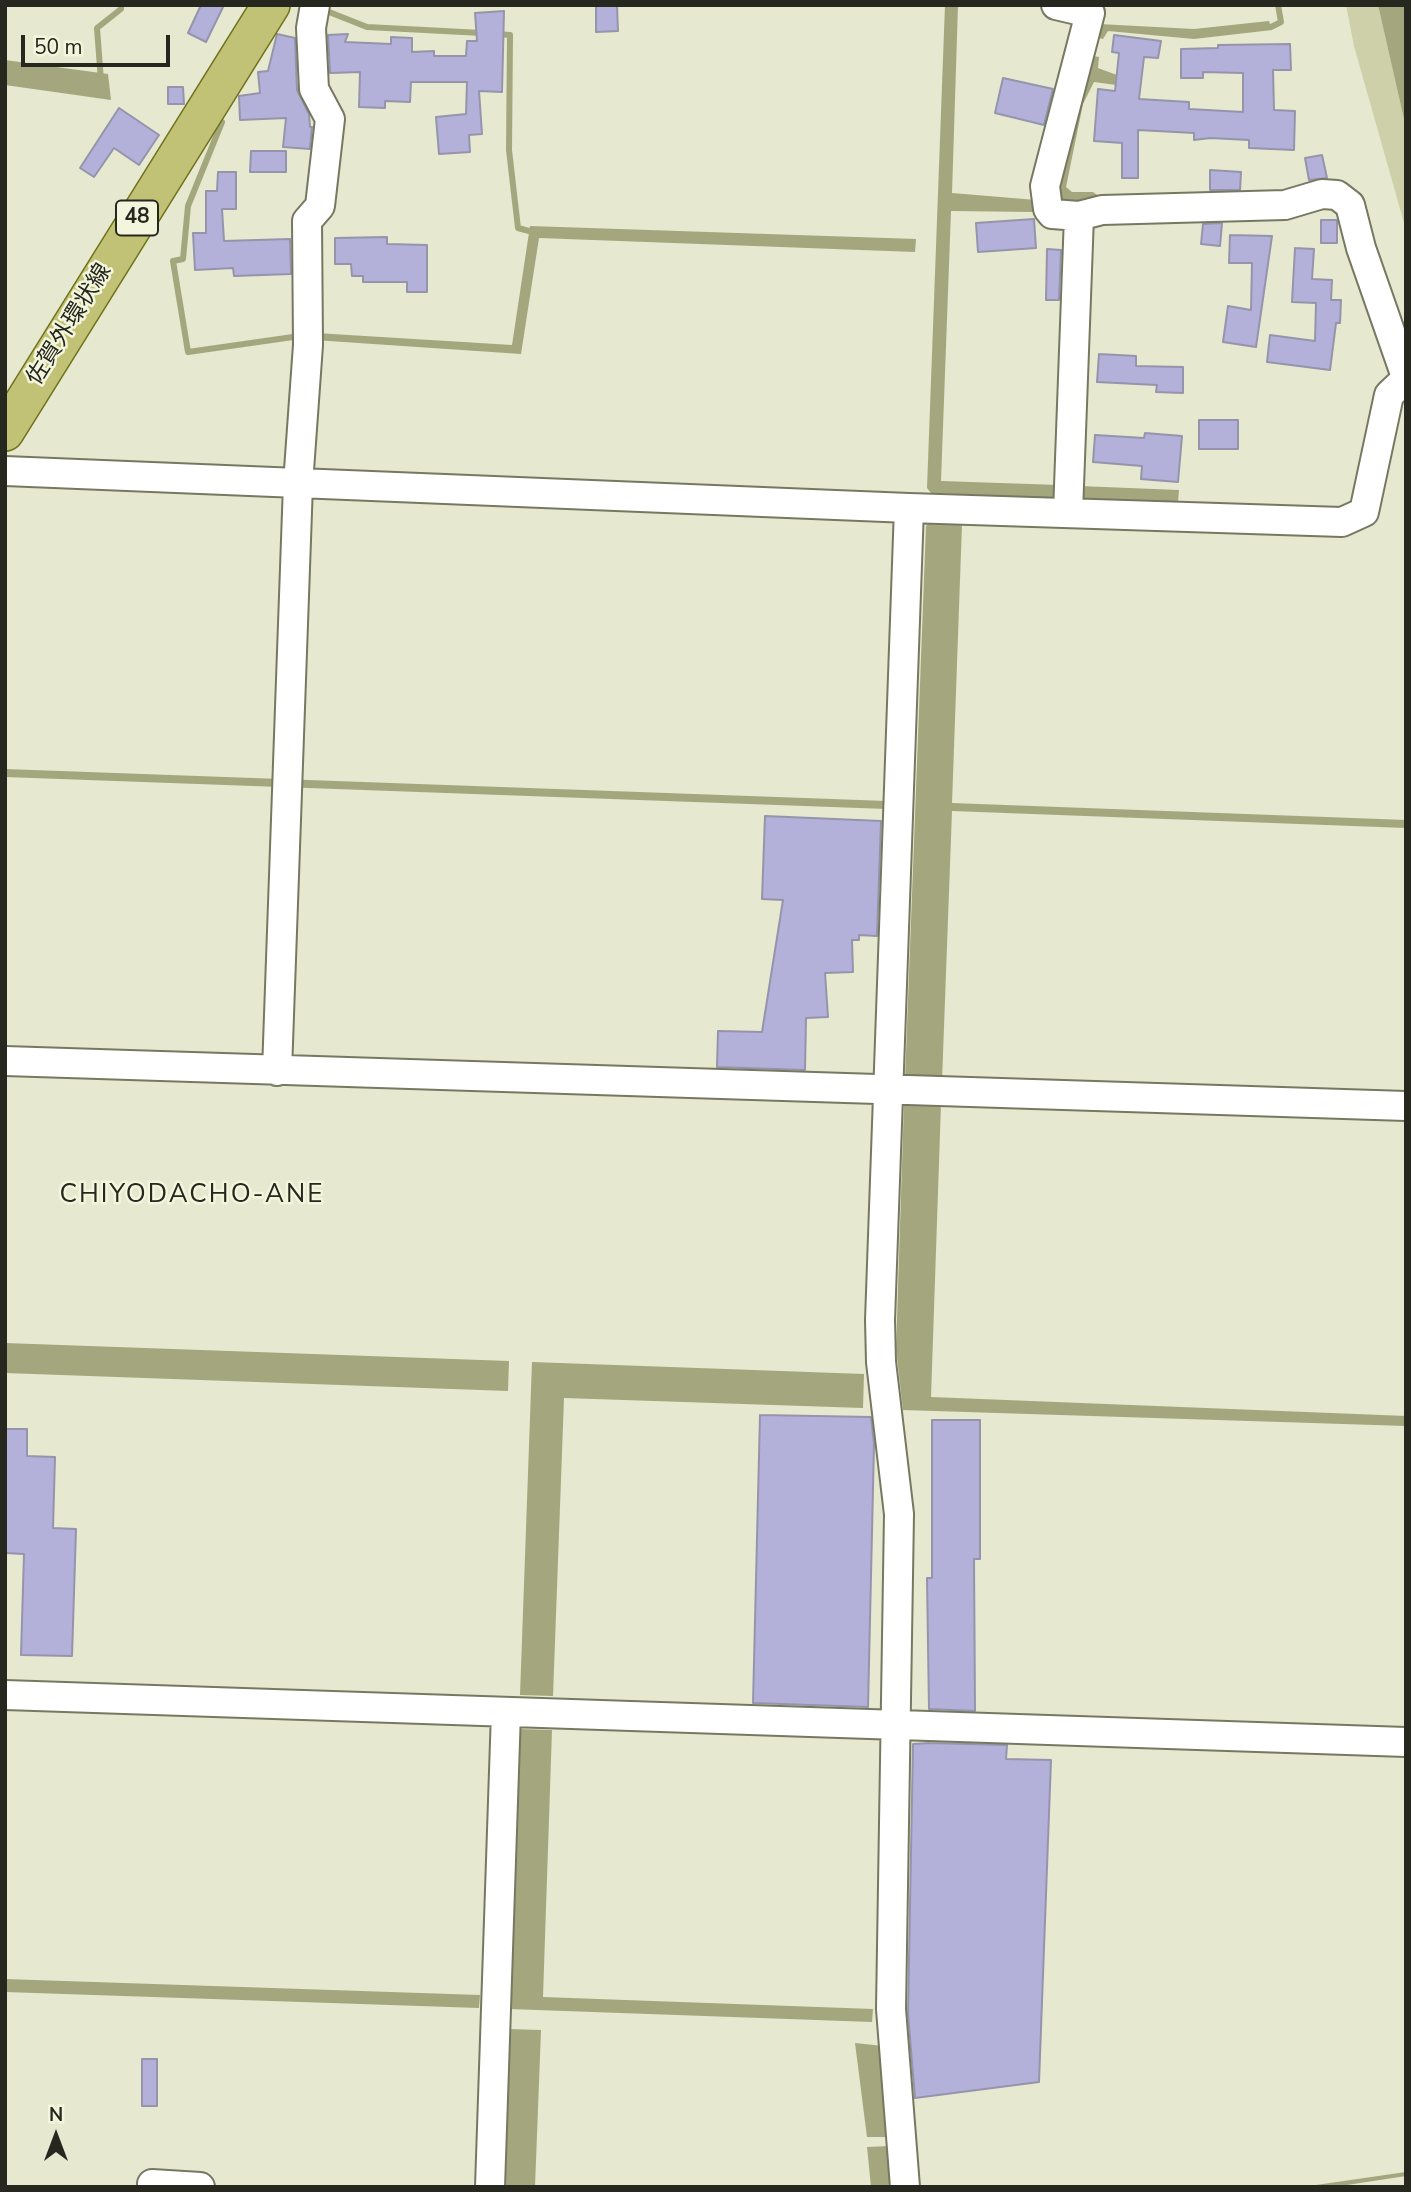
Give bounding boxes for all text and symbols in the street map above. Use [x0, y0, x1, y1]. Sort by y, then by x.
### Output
scale bar [24, 21, 173, 65]
text: 50 m [34, 33, 83, 61]
road number: 48 [116, 200, 158, 235]
street label: 佐賀外環状線 [22, 259, 118, 391]
district label: CHIYODACHO-ANE [61, 1180, 323, 1212]
north arrow [21, 2101, 91, 2171]
text: N [49, 2102, 63, 2128]

